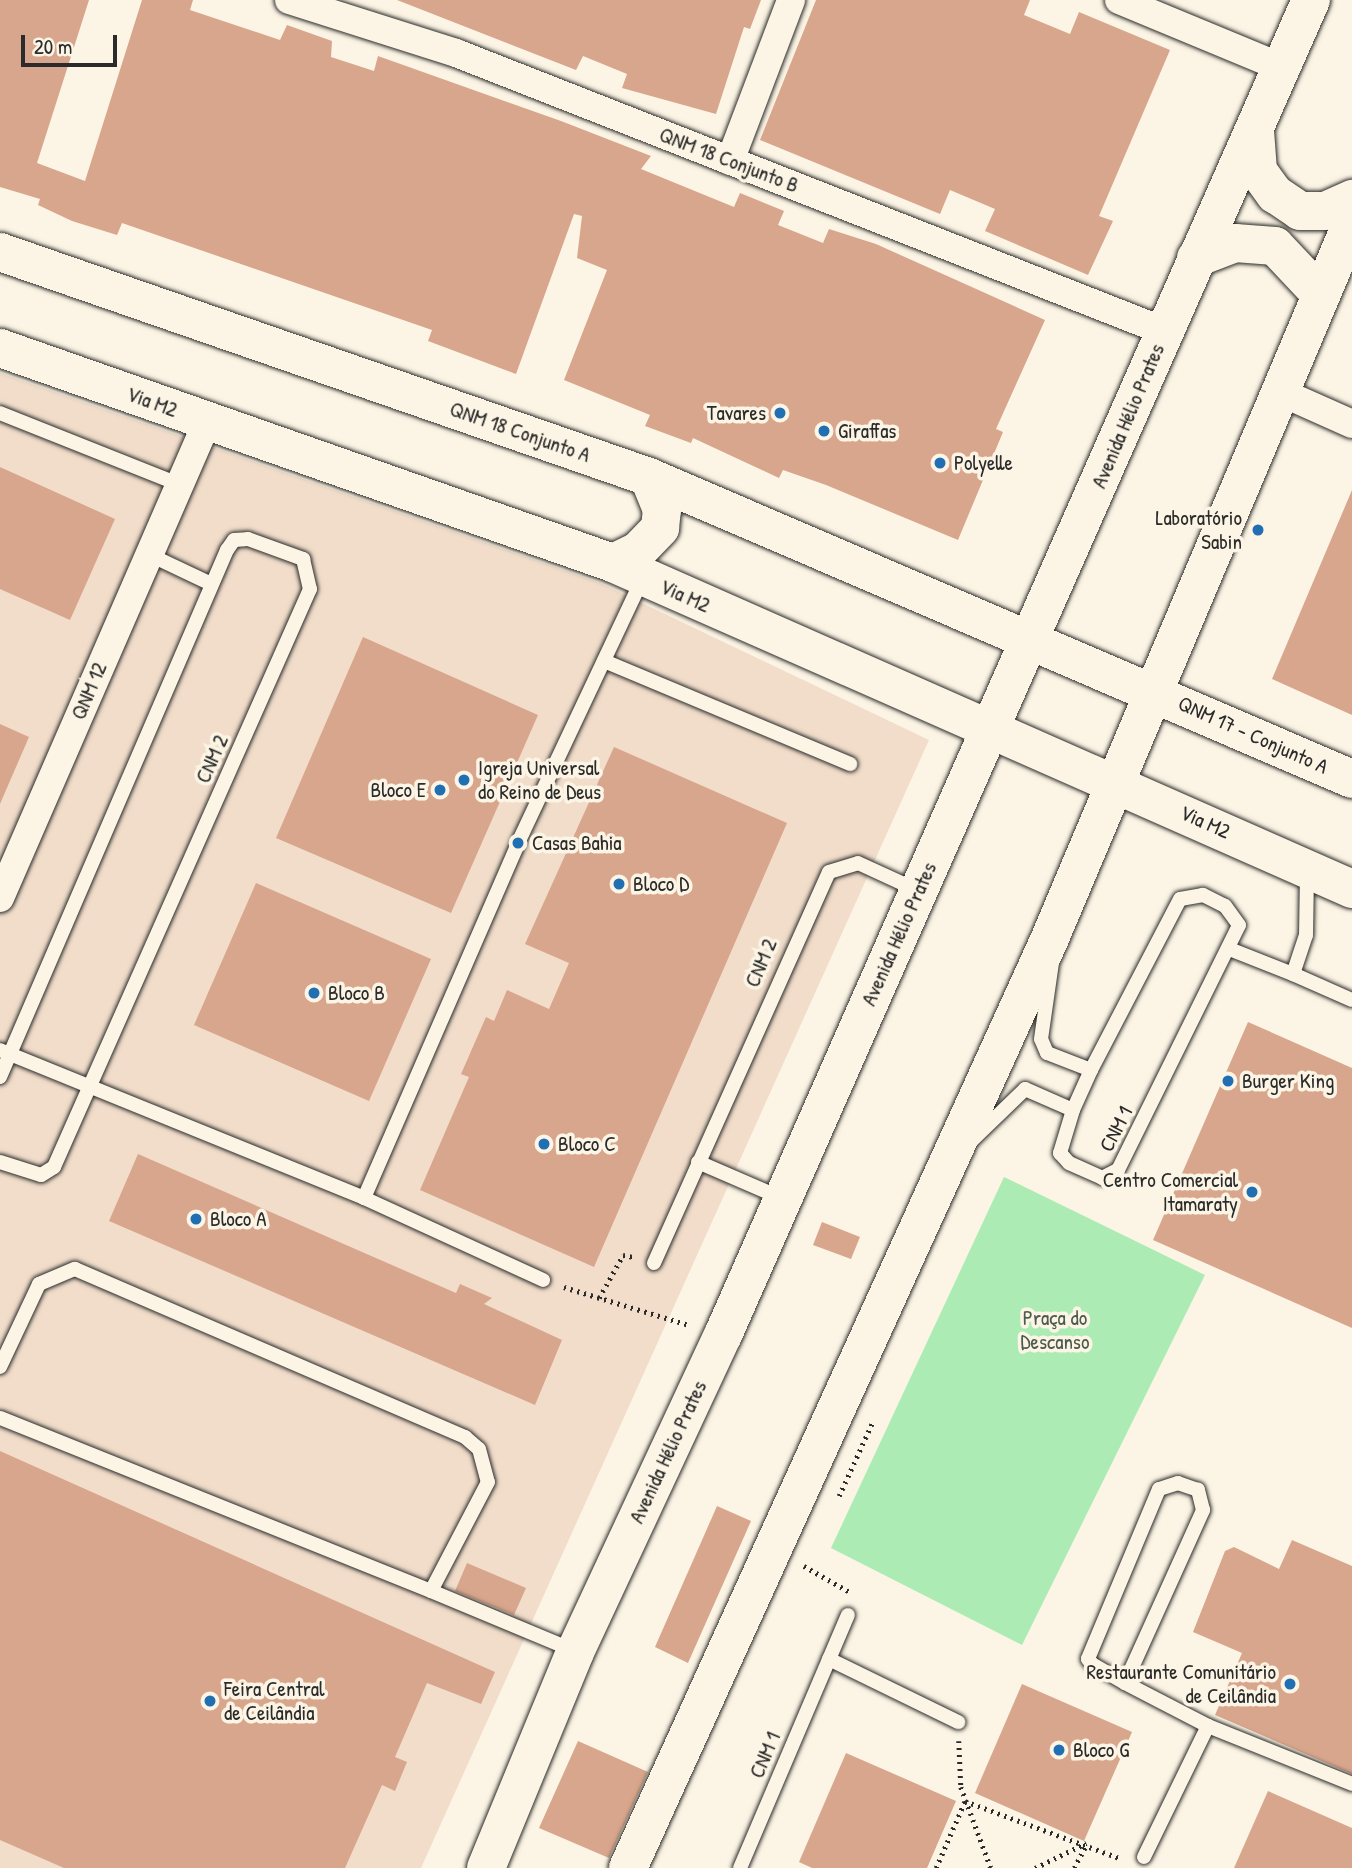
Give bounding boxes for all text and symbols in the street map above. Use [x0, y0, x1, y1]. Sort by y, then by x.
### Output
scale bar [24, 21, 121, 65]
text: 20 m [34, 32, 72, 61]
street label: QNM 18 Conjunto B [656, 122, 802, 198]
street label: Avenida Hélio Prates [1086, 340, 1170, 492]
street label: Via M2 [123, 381, 181, 423]
street label: QNM 18 Conjunto A [446, 396, 594, 468]
place label: Tavares [707, 400, 766, 426]
marker: Tavares [772, 405, 788, 421]
place label: Giraffas [838, 418, 896, 444]
marker: Giraffas [816, 423, 832, 439]
place label: Polyelle [954, 450, 1013, 476]
marker: Polyelle [932, 455, 948, 471]
place label: Laboratório Sabin [1156, 505, 1242, 555]
marker: Laboratório Sabin [1248, 520, 1268, 540]
street label: Via M2 [656, 574, 714, 618]
street label: QNM 12 [66, 659, 112, 723]
street label: QNM 17 - Conjunto A [1174, 691, 1332, 779]
street label: CNM 2 [190, 731, 234, 787]
place label: Igreja Universal do Reino de Deus [478, 755, 601, 805]
marker: Igreja Universal do Reino de Deus [456, 772, 472, 788]
place label: Bloco E [371, 777, 426, 803]
marker: Bloco E [432, 782, 448, 798]
street label: Via M2 [1176, 800, 1234, 844]
place label: Casas Bahia [532, 830, 622, 856]
marker: Casas Bahia [510, 835, 526, 851]
street label: Avenida Hélio Prates [856, 858, 942, 1010]
place label: Bloco D [633, 871, 689, 897]
marker: Bloco D [611, 876, 627, 892]
street label: CNM 2 [740, 935, 782, 991]
place label: Bloco B [328, 980, 385, 1006]
marker: Bloco B [306, 985, 322, 1001]
place label: Burger King [1242, 1068, 1334, 1094]
marker: Burger King [1220, 1073, 1236, 1089]
street label: CNM 1 [1094, 1102, 1138, 1156]
place label: Bloco C [558, 1131, 616, 1157]
marker: Bloco C [536, 1136, 552, 1152]
place label: Centro Comercial Itamaraty [1103, 1167, 1238, 1217]
marker: Centro Comercial Itamaraty [1244, 1184, 1260, 1200]
place label: Bloco A [210, 1206, 266, 1232]
marker: Bloco A [188, 1211, 204, 1227]
park label: Praça do Descanso [1021, 1305, 1089, 1355]
street label: Avenida Hélio Prates [624, 1377, 712, 1527]
place label: Restaurante Comunitário de Ceilândia [1086, 1659, 1276, 1709]
place label: Feira Central de Ceilândia [224, 1676, 325, 1726]
marker: Restaurante Comunitário de Ceilândia [1282, 1676, 1298, 1692]
marker: Feira Central de Ceilândia [202, 1693, 218, 1709]
street label: CNM 1 [744, 1728, 786, 1782]
place label: Bloco G [1073, 1737, 1129, 1763]
marker: Bloco G [1051, 1742, 1067, 1758]

